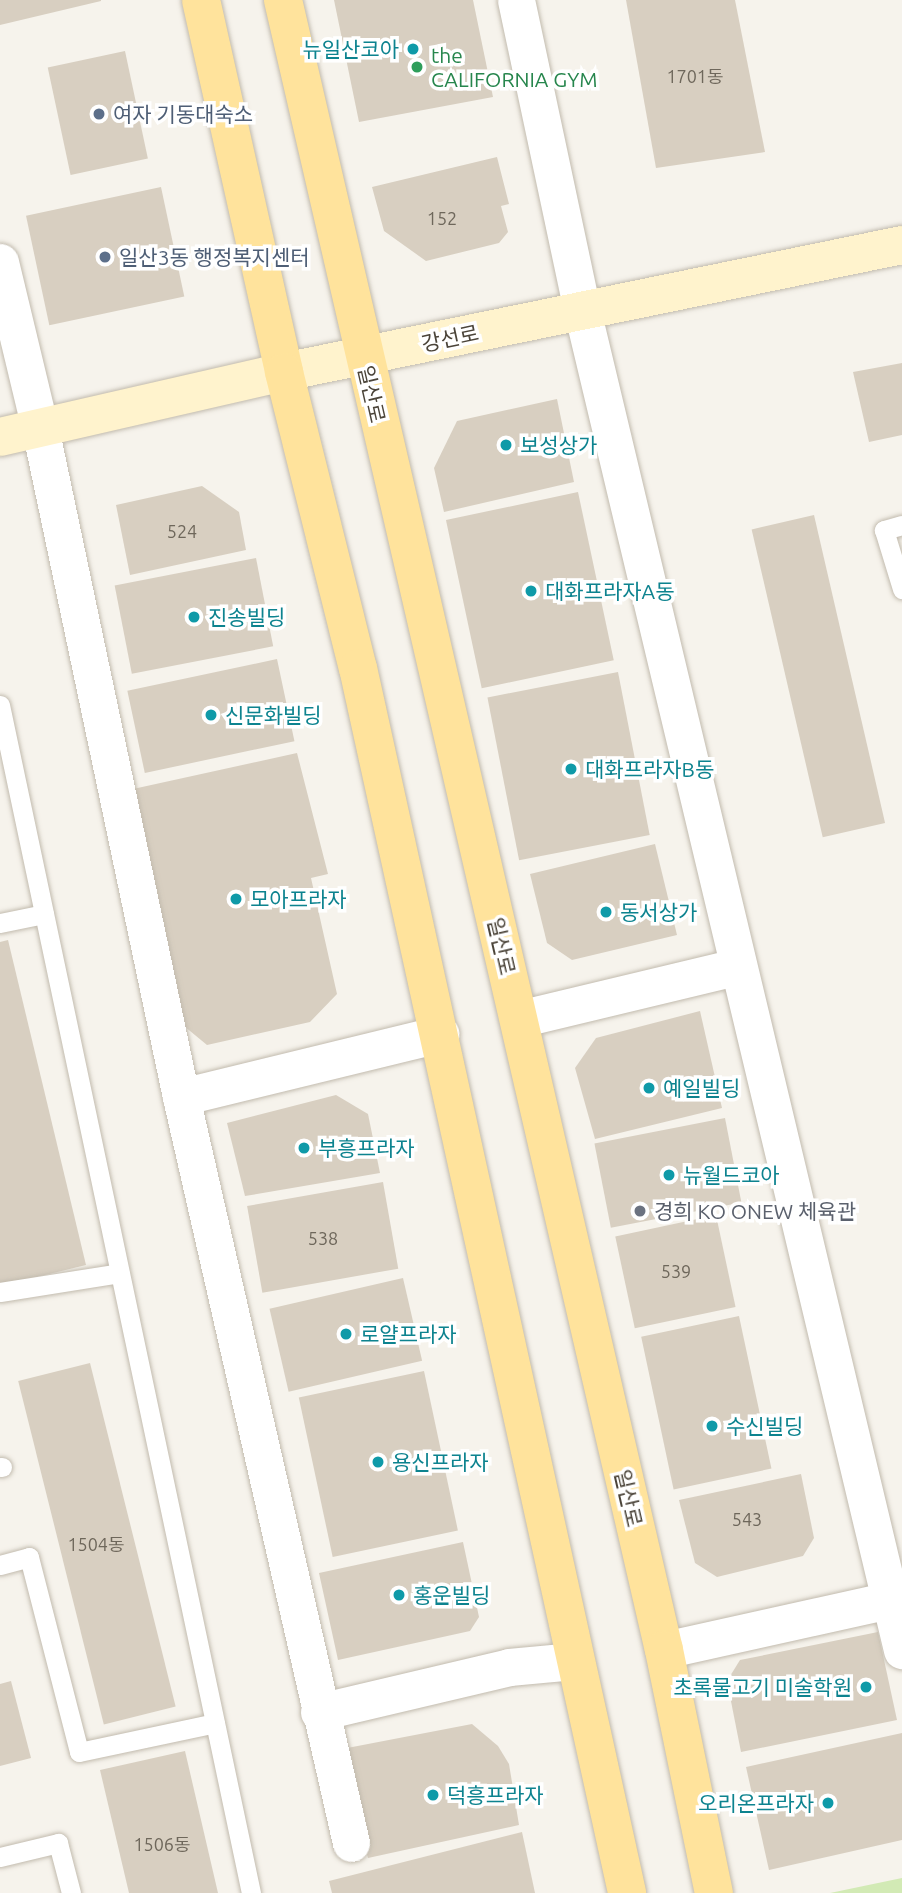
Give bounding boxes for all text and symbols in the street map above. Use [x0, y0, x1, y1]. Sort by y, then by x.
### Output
place label: 뉴일산코아 [302, 36, 399, 62]
marker: 뉴일산코아 [405, 41, 421, 57]
place label: the CALIFORNIA GYM [431, 42, 598, 92]
marker: the CALIFORNIA GYM [409, 59, 425, 75]
house number: 1701동 [666, 65, 724, 87]
place label: 여자 기동대숙소 [113, 101, 253, 127]
marker: 여자 기동대숙소 [91, 106, 107, 122]
house number: 152 [427, 207, 457, 229]
place label: 일산3동 행정복지센터 [119, 244, 310, 270]
marker: 일산3동 행정복지센터 [97, 249, 113, 265]
street label: 강선로 [419, 320, 481, 356]
street label: 일산로 [353, 363, 391, 425]
place label: 보성상가 [520, 432, 597, 458]
marker: 보성상가 [498, 437, 514, 453]
house number: 524 [167, 520, 197, 542]
place label: 대화프라자A동 [545, 578, 675, 604]
marker: 대화프라자A동 [523, 583, 539, 599]
place label: 진송빌딩 [208, 604, 285, 630]
marker: 진송빌딩 [186, 609, 202, 625]
place label: 신문화빌딩 [225, 702, 322, 728]
marker: 신문화빌딩 [203, 707, 219, 723]
place label: 대화프라자B동 [585, 756, 714, 782]
marker: 대화프라자B동 [563, 761, 579, 777]
place label: 모아프라자 [250, 886, 347, 912]
marker: 모아프라자 [228, 891, 244, 907]
place label: 동서상가 [620, 899, 697, 925]
marker: 동서상가 [598, 904, 614, 920]
street label: 일산로 [483, 915, 521, 977]
place label: 예일빌딩 [663, 1075, 740, 1101]
marker: 예일빌딩 [641, 1080, 657, 1096]
place label: 부흥프라자 [318, 1135, 415, 1161]
marker: 부흥프라자 [296, 1140, 312, 1156]
place label: 뉴월드코아 [683, 1162, 780, 1188]
marker: 뉴월드코아 [661, 1167, 677, 1183]
place label: 경희 KO ONEW 체육관 [654, 1198, 856, 1224]
marker: 경희 KO ONEW 체육관 [632, 1203, 648, 1219]
house number: 538 [308, 1227, 338, 1249]
house number: 539 [661, 1260, 691, 1282]
place label: 로얄프라자 [360, 1321, 457, 1347]
marker: 로얄프라자 [338, 1326, 354, 1342]
place label: 수신빌딩 [726, 1413, 803, 1439]
marker: 수신빌딩 [704, 1418, 720, 1434]
place label: 용신프라자 [392, 1449, 489, 1475]
marker: 용신프라자 [370, 1454, 386, 1470]
street label: 일산로 [610, 1467, 648, 1529]
house number: 543 [732, 1508, 762, 1530]
house number: 1504동 [67, 1533, 125, 1555]
place label: 홍운빌딩 [413, 1582, 490, 1608]
marker: 홍운빌딩 [391, 1587, 407, 1603]
place label: 초록물고기 미술학원 [673, 1674, 852, 1700]
marker: 초록물고기 미술학원 [858, 1679, 874, 1695]
place label: 덕흥프라자 [447, 1782, 544, 1808]
marker: 덕흥프라자 [425, 1787, 441, 1803]
place label: 오리온프라자 [698, 1790, 814, 1816]
marker: 오리온프라자 [820, 1795, 836, 1811]
house number: 1506동 [133, 1833, 191, 1855]

